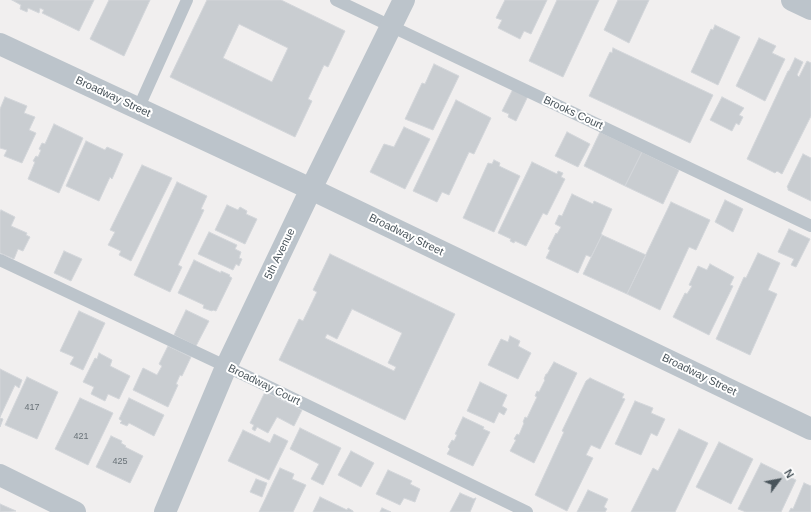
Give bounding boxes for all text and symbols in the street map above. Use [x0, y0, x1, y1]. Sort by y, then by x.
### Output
street label: Broadway Street [73, 74, 153, 120]
street label: Brooks Court [541, 93, 605, 133]
street label: Broadway Street [367, 211, 445, 259]
street label: 5th Avenue [262, 226, 298, 282]
street label: Broadway Street [660, 351, 738, 399]
street label: Broadway Court [226, 362, 302, 408]
house number: 417 [24, 403, 40, 413]
house number: 421 [73, 432, 89, 442]
house number: 425 [112, 457, 128, 467]
north arrow [759, 460, 799, 500]
text: N [782, 467, 796, 480]

